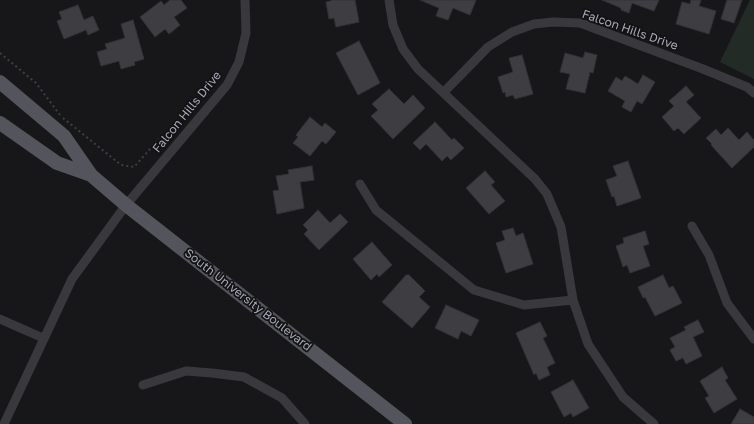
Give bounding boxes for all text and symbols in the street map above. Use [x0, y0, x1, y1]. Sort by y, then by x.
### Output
street label: Falcon Hills Drive [580, 7, 680, 53]
street label: Falcon Hills Drive [150, 68, 224, 156]
street label: South University Boulevard [182, 246, 314, 354]

